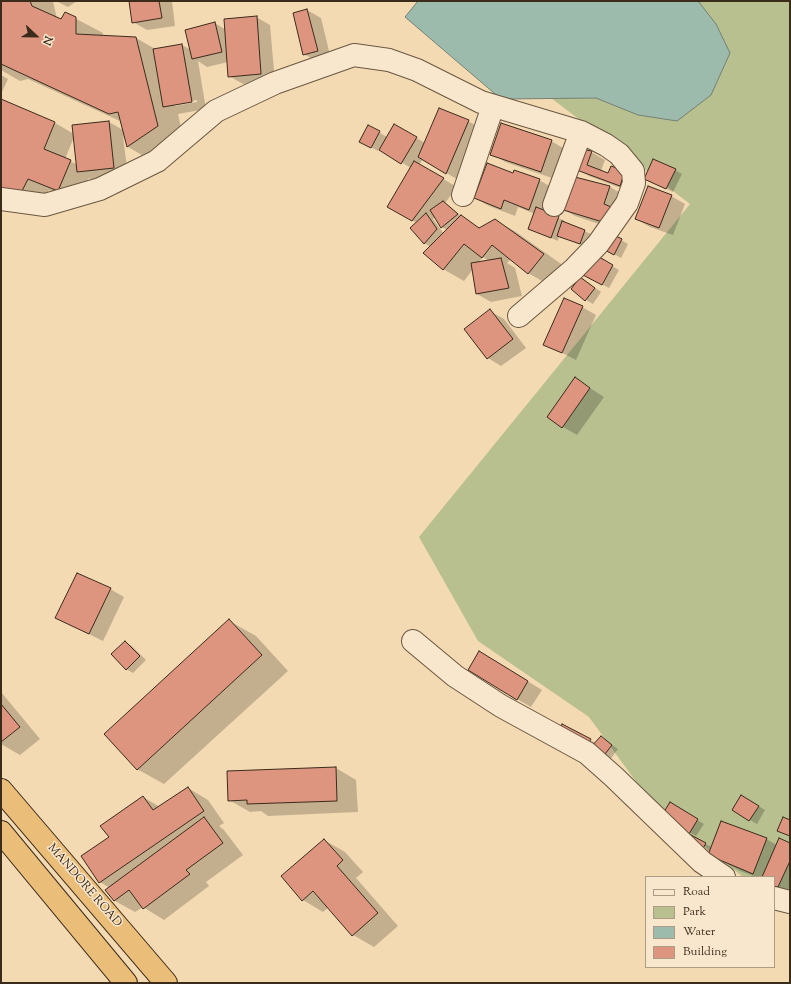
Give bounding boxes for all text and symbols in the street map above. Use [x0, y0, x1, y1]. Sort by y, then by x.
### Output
north arrow [16, 16, 56, 56]
text: N [38, 33, 56, 48]
street label: MANDORE ROAD [44, 841, 124, 931]
legend [645, 876, 775, 968]
text: Road [683, 883, 710, 901]
text: Park [683, 903, 706, 921]
text: Water [683, 923, 715, 941]
text: Building [683, 943, 727, 961]

